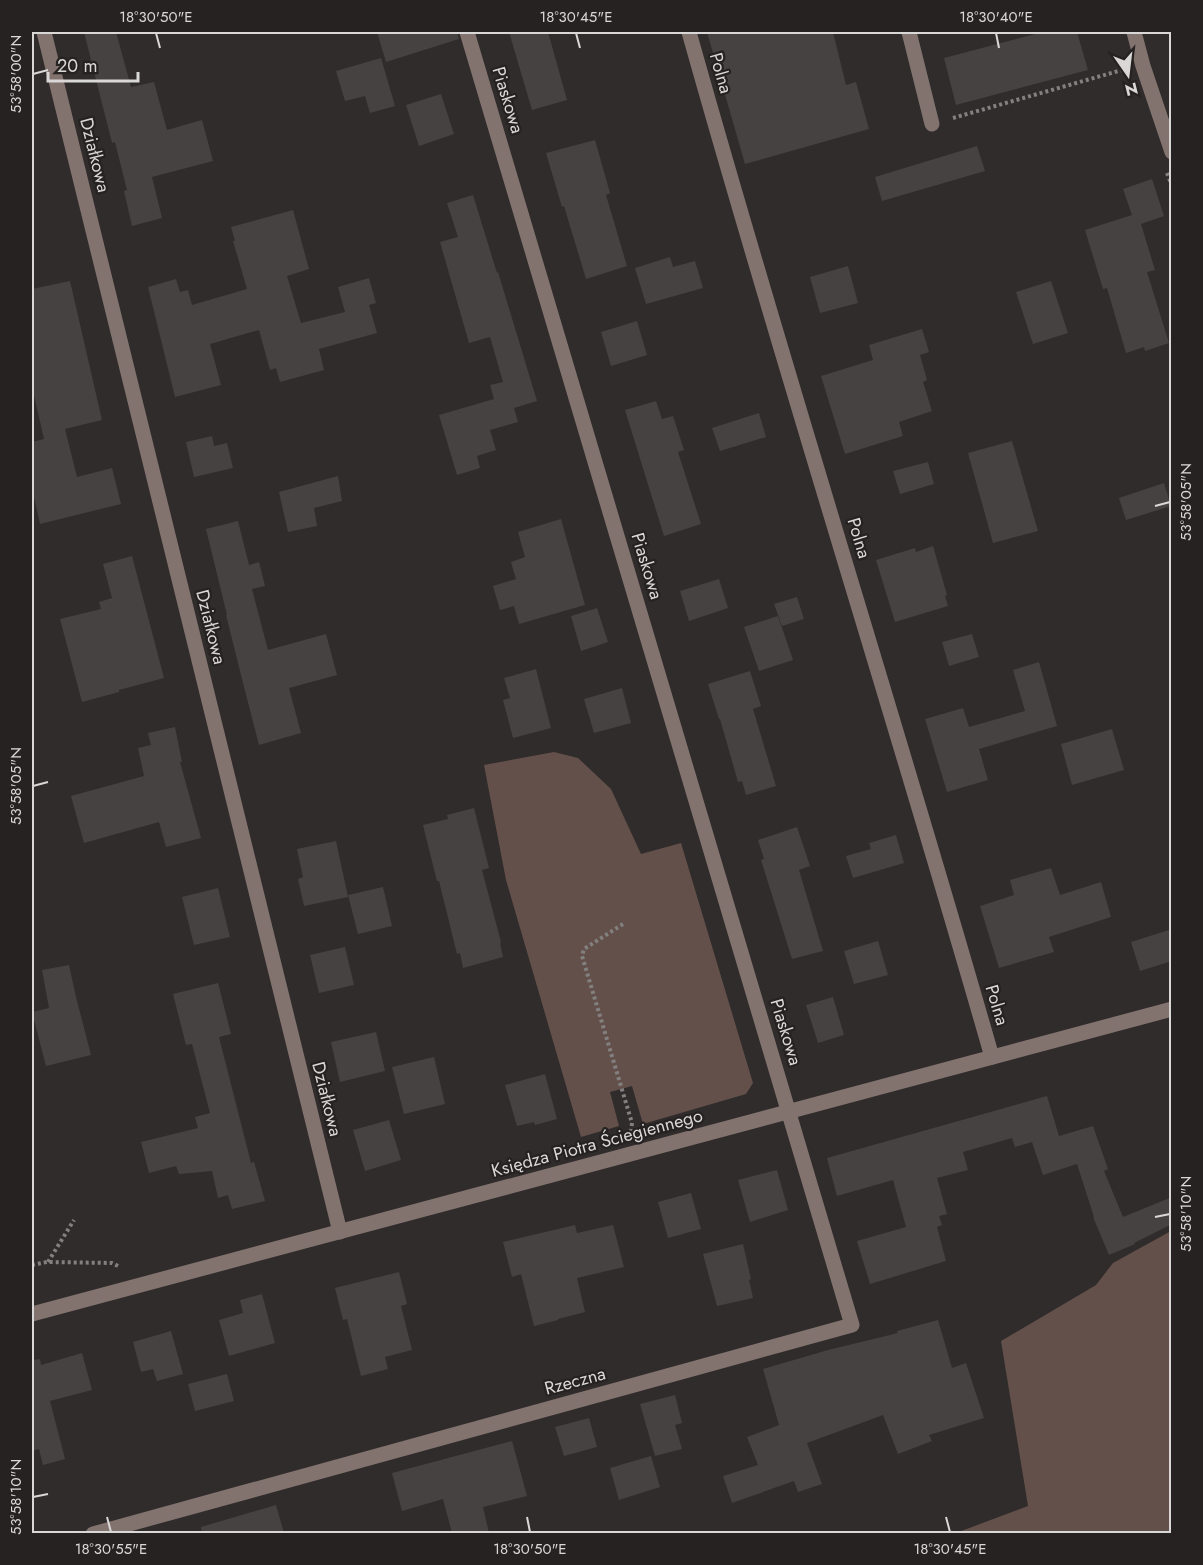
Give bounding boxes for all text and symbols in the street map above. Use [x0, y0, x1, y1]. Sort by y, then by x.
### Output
text: 18°30'50"E [119, 6, 193, 28]
text: 18°30'45"E [539, 6, 613, 28]
text: 18°30'40"E [959, 6, 1033, 28]
text: 53°58'00"N [5, 35, 27, 113]
scale bar [48, 45, 138, 83]
north arrow [1098, 45, 1158, 105]
street label: Polna [703, 50, 739, 96]
text: 20 m [57, 53, 97, 79]
street label: Piaskowa [486, 63, 530, 137]
text: N [1123, 76, 1140, 102]
street label: Działkowa [73, 115, 117, 195]
text: 53°58'05"N [1175, 463, 1197, 541]
street label: Polna [841, 514, 877, 562]
street label: Piaskowa [625, 529, 669, 603]
street label: Działkowa [189, 587, 233, 667]
text: 53°58'05"N [5, 747, 27, 825]
street label: Polna [979, 981, 1015, 1029]
street label: Piaskowa [764, 995, 808, 1069]
street label: Działkowa [305, 1059, 349, 1139]
street label: Księdza Piotra Ściegiennego [488, 1102, 706, 1184]
text: 53°58'10"N [1175, 1176, 1197, 1252]
street label: Rzeczna [542, 1360, 608, 1402]
text: 53°58'10"N [5, 1459, 27, 1535]
text: 18°30'55"E [75, 1538, 147, 1560]
text: 18°30'50"E [493, 1538, 567, 1560]
text: 18°30'45"E [913, 1538, 987, 1560]

